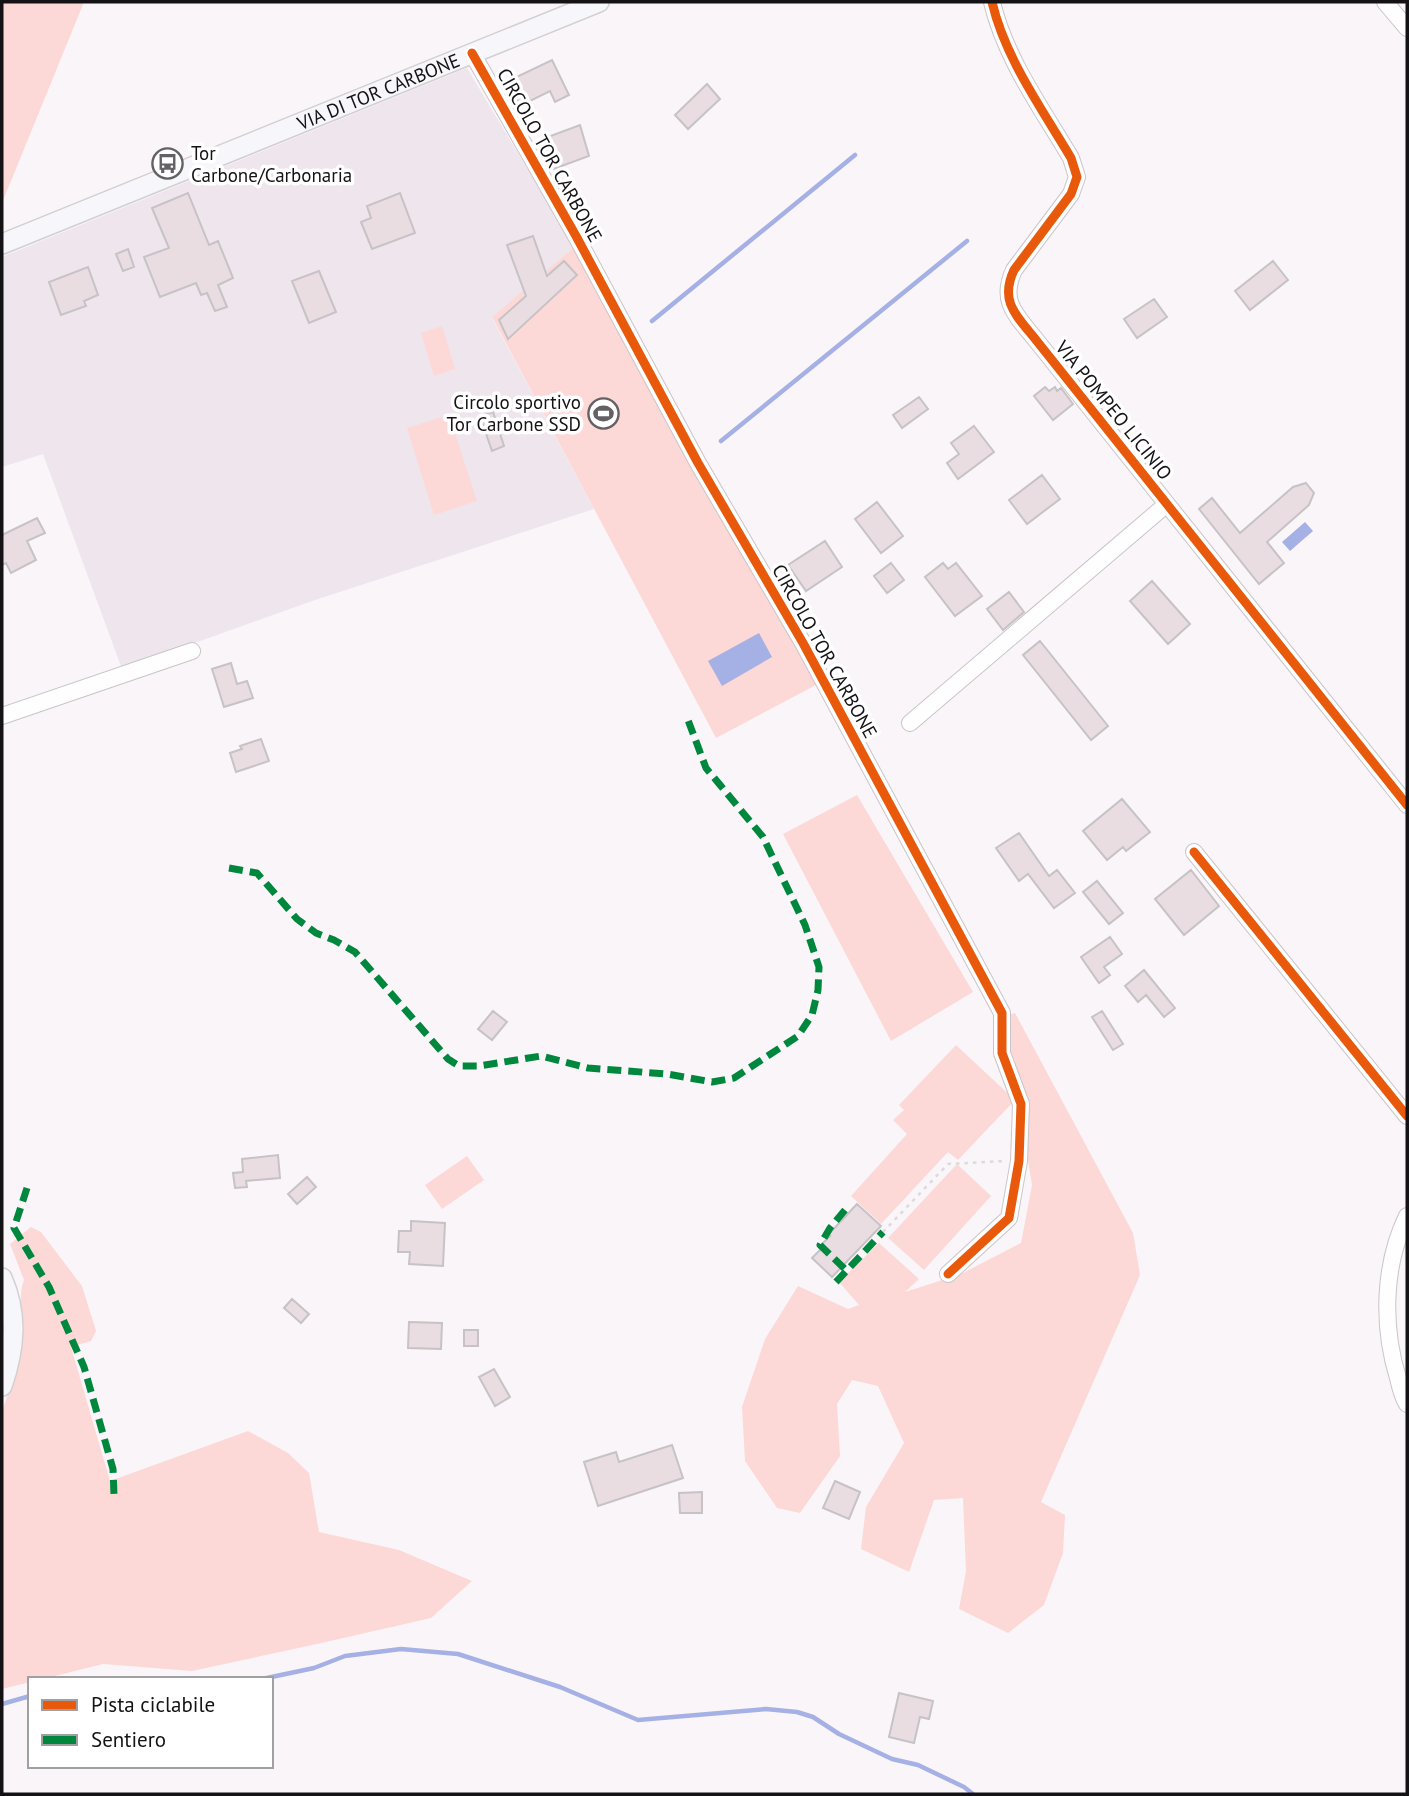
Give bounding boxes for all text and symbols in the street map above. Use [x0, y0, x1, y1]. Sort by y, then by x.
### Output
street label: VIA DI TOR CARBONE [293, 48, 463, 135]
street label: CIRCOLO TOR CARBONE [492, 64, 608, 246]
place label: Tor Carbone/Carbonaria [191, 141, 352, 187]
bus stop icon: Tor Carbone/Carbonaria [151, 147, 185, 181]
street label: VIA POMPEO LICINIO [1050, 335, 1177, 484]
place label: Circolo sportivo Tor Carbone SSD [447, 390, 581, 436]
sports icon: Circolo sportivo Tor Carbone SSD [587, 396, 621, 430]
street label: CIRCOLO TOR CARBONE [767, 560, 883, 742]
legend [28, 1677, 273, 1768]
text: Pista ciclabile [91, 1691, 215, 1718]
text: Sentiero [91, 1726, 166, 1753]

